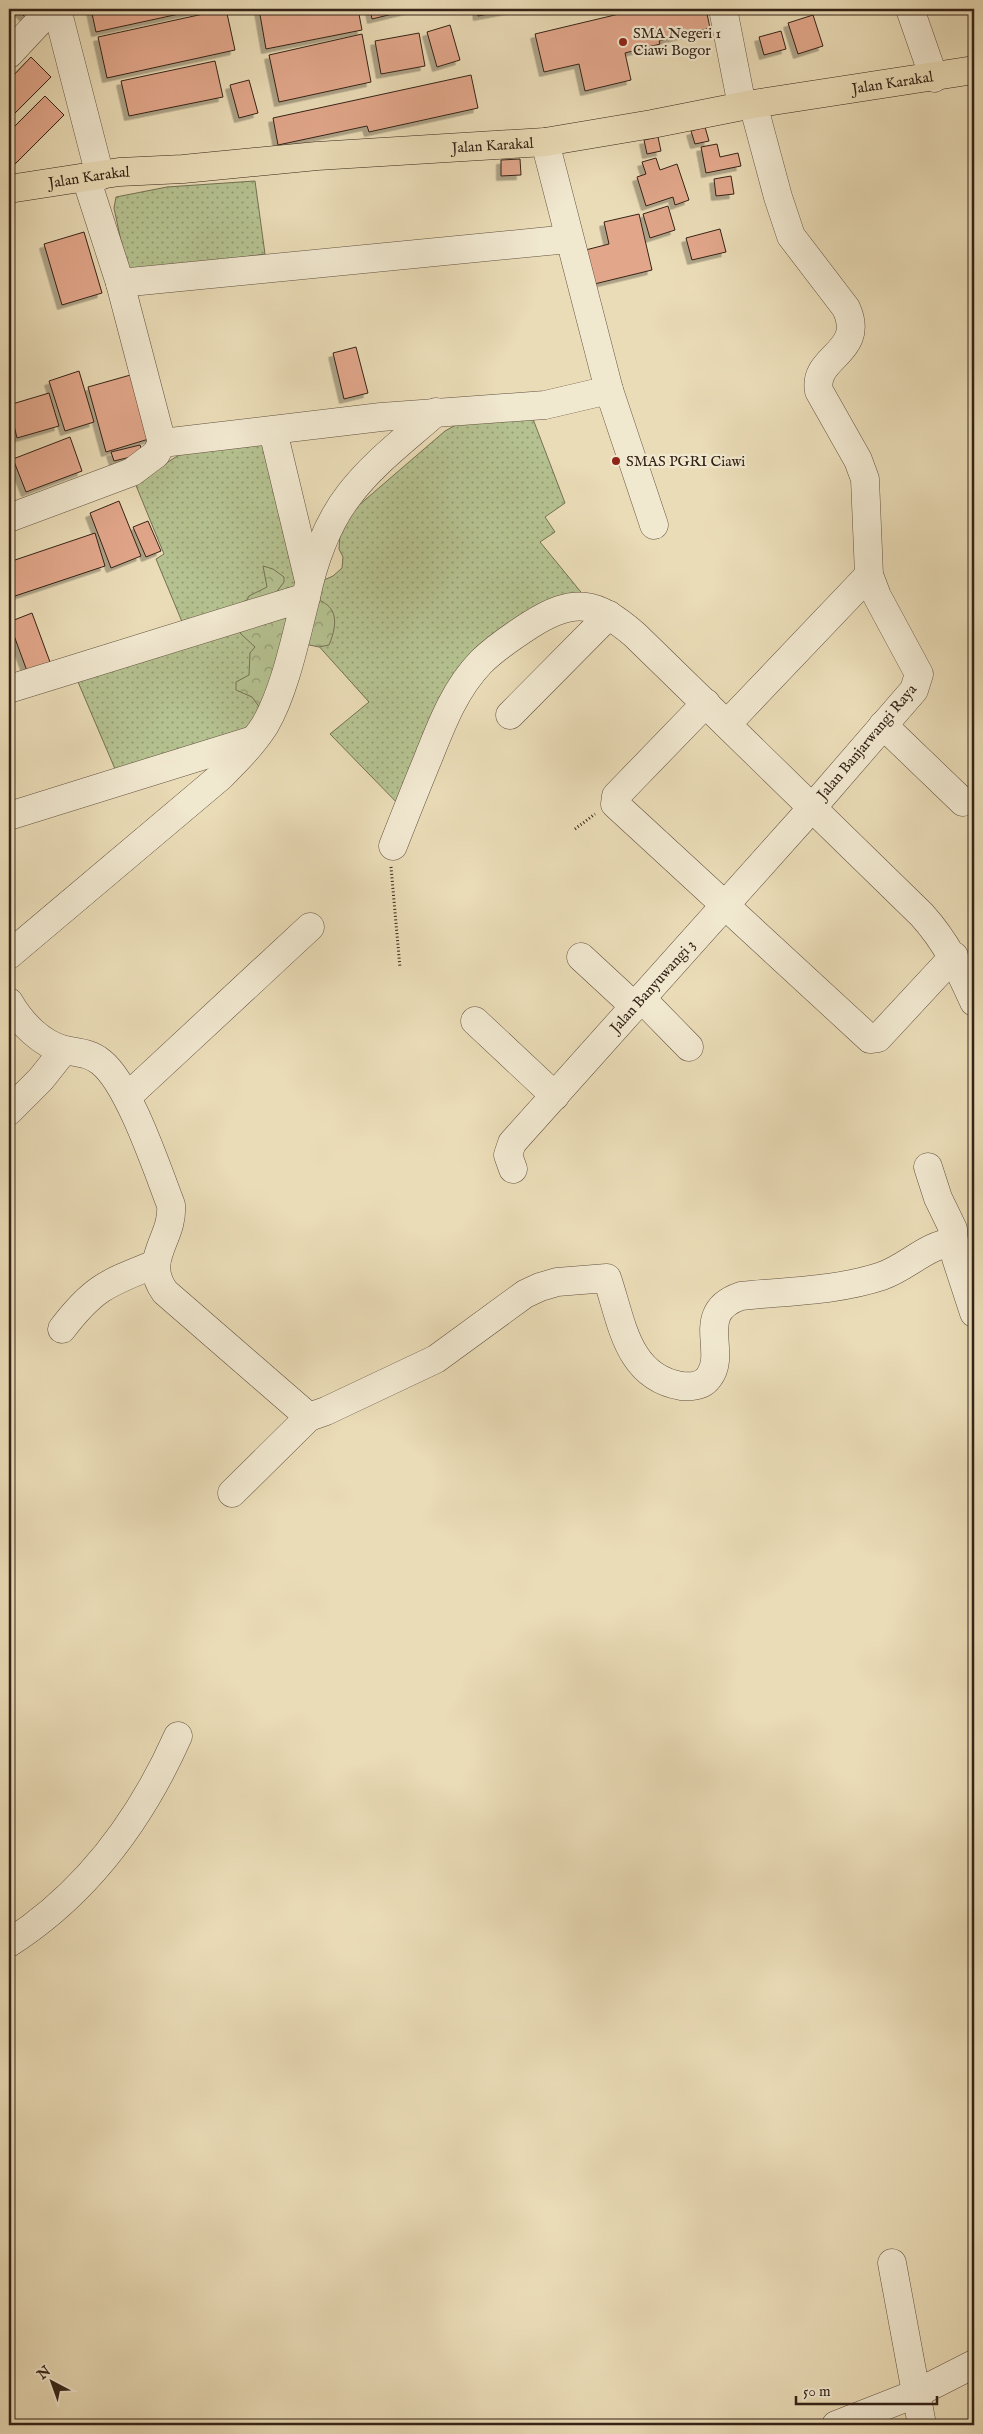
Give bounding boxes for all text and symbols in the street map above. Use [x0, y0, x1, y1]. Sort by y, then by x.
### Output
place label: SMA Negeri 1 Ciawi Bogor [633, 24, 721, 60]
marker: SMA Negeri 1 Ciawi Bogor [617, 36, 629, 48]
street label: Jalan Karakal [848, 67, 935, 98]
street label: Jalan Karakal [449, 133, 535, 157]
street label: Jalan Karakal [45, 162, 131, 193]
place label: SMAS PGRI Ciawi [626, 452, 745, 471]
marker: SMAS PGRI Ciawi [610, 455, 622, 467]
street label: Jalan Banjarwangi Raya [812, 680, 921, 805]
street label: Jalan Banyuwangi 3 [604, 936, 699, 1038]
north arrow [28, 2356, 78, 2406]
text: N [33, 2362, 55, 2384]
scale bar [796, 2374, 937, 2406]
text: 50 m [803, 2382, 831, 2401]

